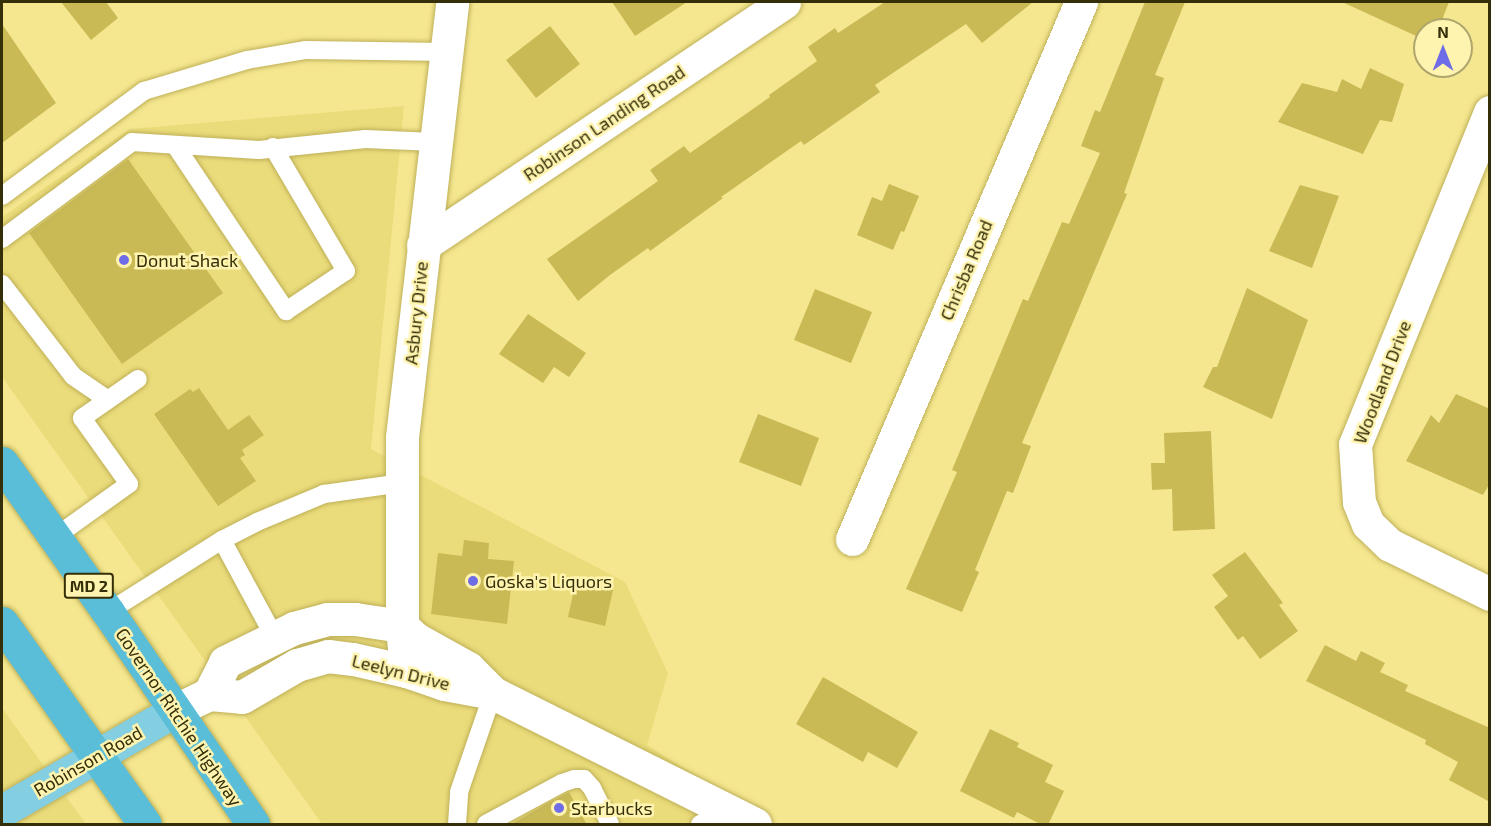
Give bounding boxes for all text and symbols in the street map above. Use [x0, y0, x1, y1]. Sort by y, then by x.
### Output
north arrow [1413, 18, 1473, 78]
text: N [1437, 22, 1449, 41]
street label: Robinson Landing Road [519, 61, 689, 185]
street label: Chrisba Road [935, 216, 997, 324]
place label: Donut Shack [136, 249, 238, 271]
marker: Donut Shack [117, 253, 131, 267]
street label: Asbury Drive [400, 260, 432, 366]
street label: Woodland Drive [1349, 317, 1415, 447]
place label: Goska's Liquors [485, 570, 612, 592]
road number: MD 2 [64, 573, 115, 599]
marker: Goska's Liquors [466, 574, 480, 588]
street label: Governor Ritchie Highway [111, 624, 247, 810]
street label: Leelyn Drive [350, 649, 452, 695]
street label: Robinson Road [30, 721, 146, 801]
place label: Starbucks [571, 797, 653, 819]
marker: Starbucks [552, 801, 566, 815]

